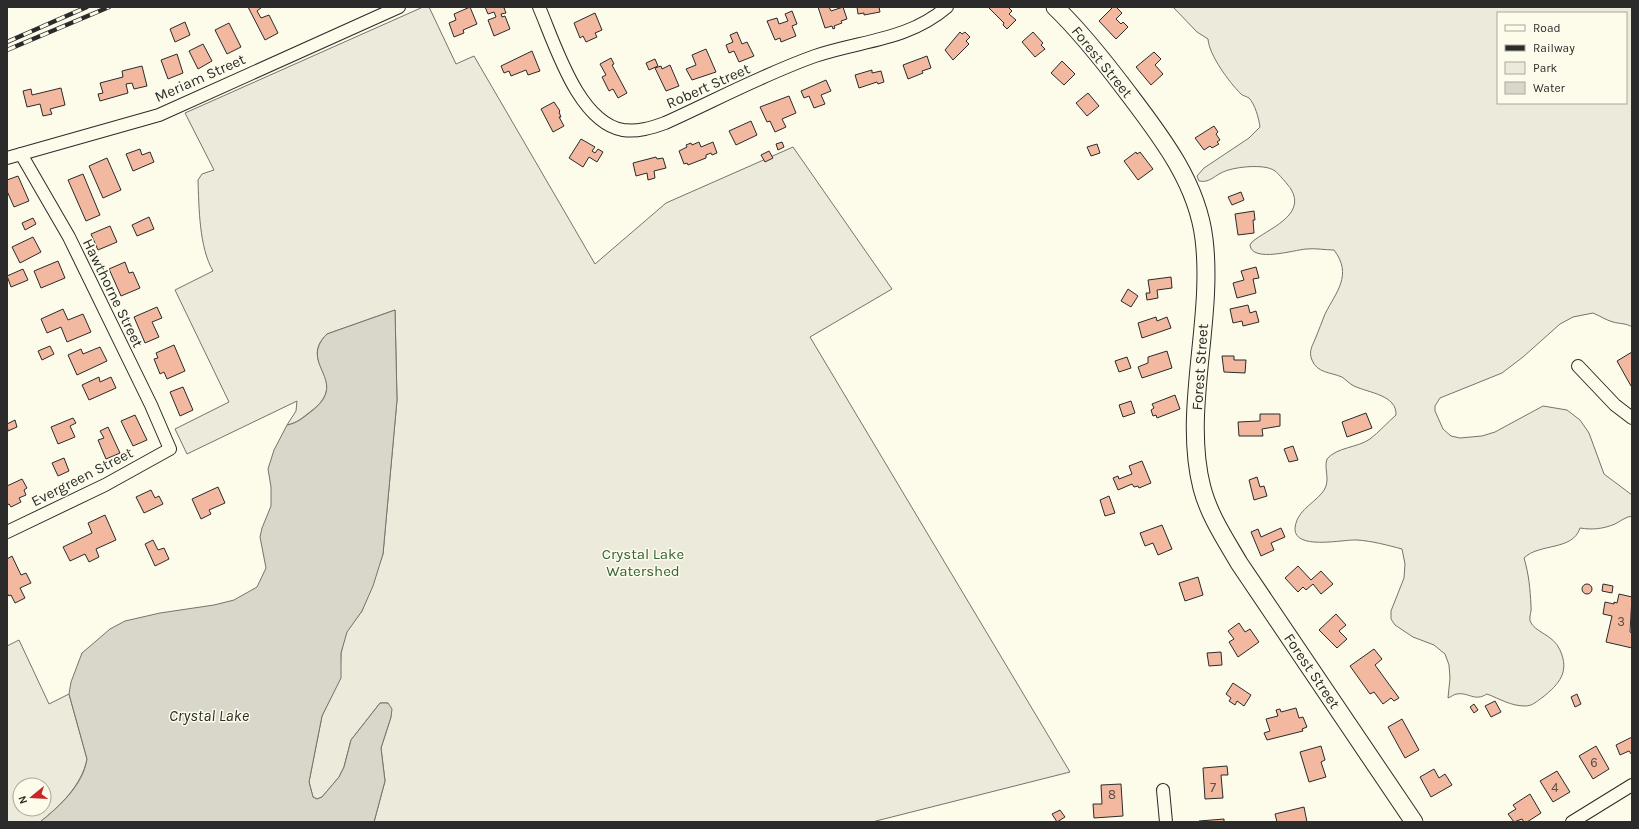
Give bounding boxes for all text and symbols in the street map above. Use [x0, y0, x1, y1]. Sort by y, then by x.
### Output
legend [1497, 12, 1627, 104]
text: Road [1533, 21, 1561, 35]
street label: Forest Street [1068, 23, 1137, 102]
text: Railway [1533, 41, 1575, 55]
street label: Meriam Street [152, 50, 248, 106]
street label: Robert Street [663, 59, 753, 112]
text: Park [1533, 61, 1558, 75]
text: Water [1533, 81, 1566, 95]
street label: Hawthorne Street [79, 236, 147, 351]
street label: Forest Street [1188, 323, 1212, 411]
street label: Evergreen Street [28, 443, 136, 510]
park label: Crystal Lake Watershed [602, 545, 684, 580]
house number: 3 [1617, 614, 1625, 629]
street label: Forest Street [1280, 630, 1344, 712]
water label: Crystal Lake [169, 706, 250, 725]
house number: 6 [1590, 755, 1598, 770]
north arrow [12, 777, 52, 817]
house number: 7 [1210, 780, 1216, 795]
house number: 4 [1551, 780, 1559, 795]
house number: 8 [1108, 787, 1116, 802]
text: N [16, 794, 30, 806]

